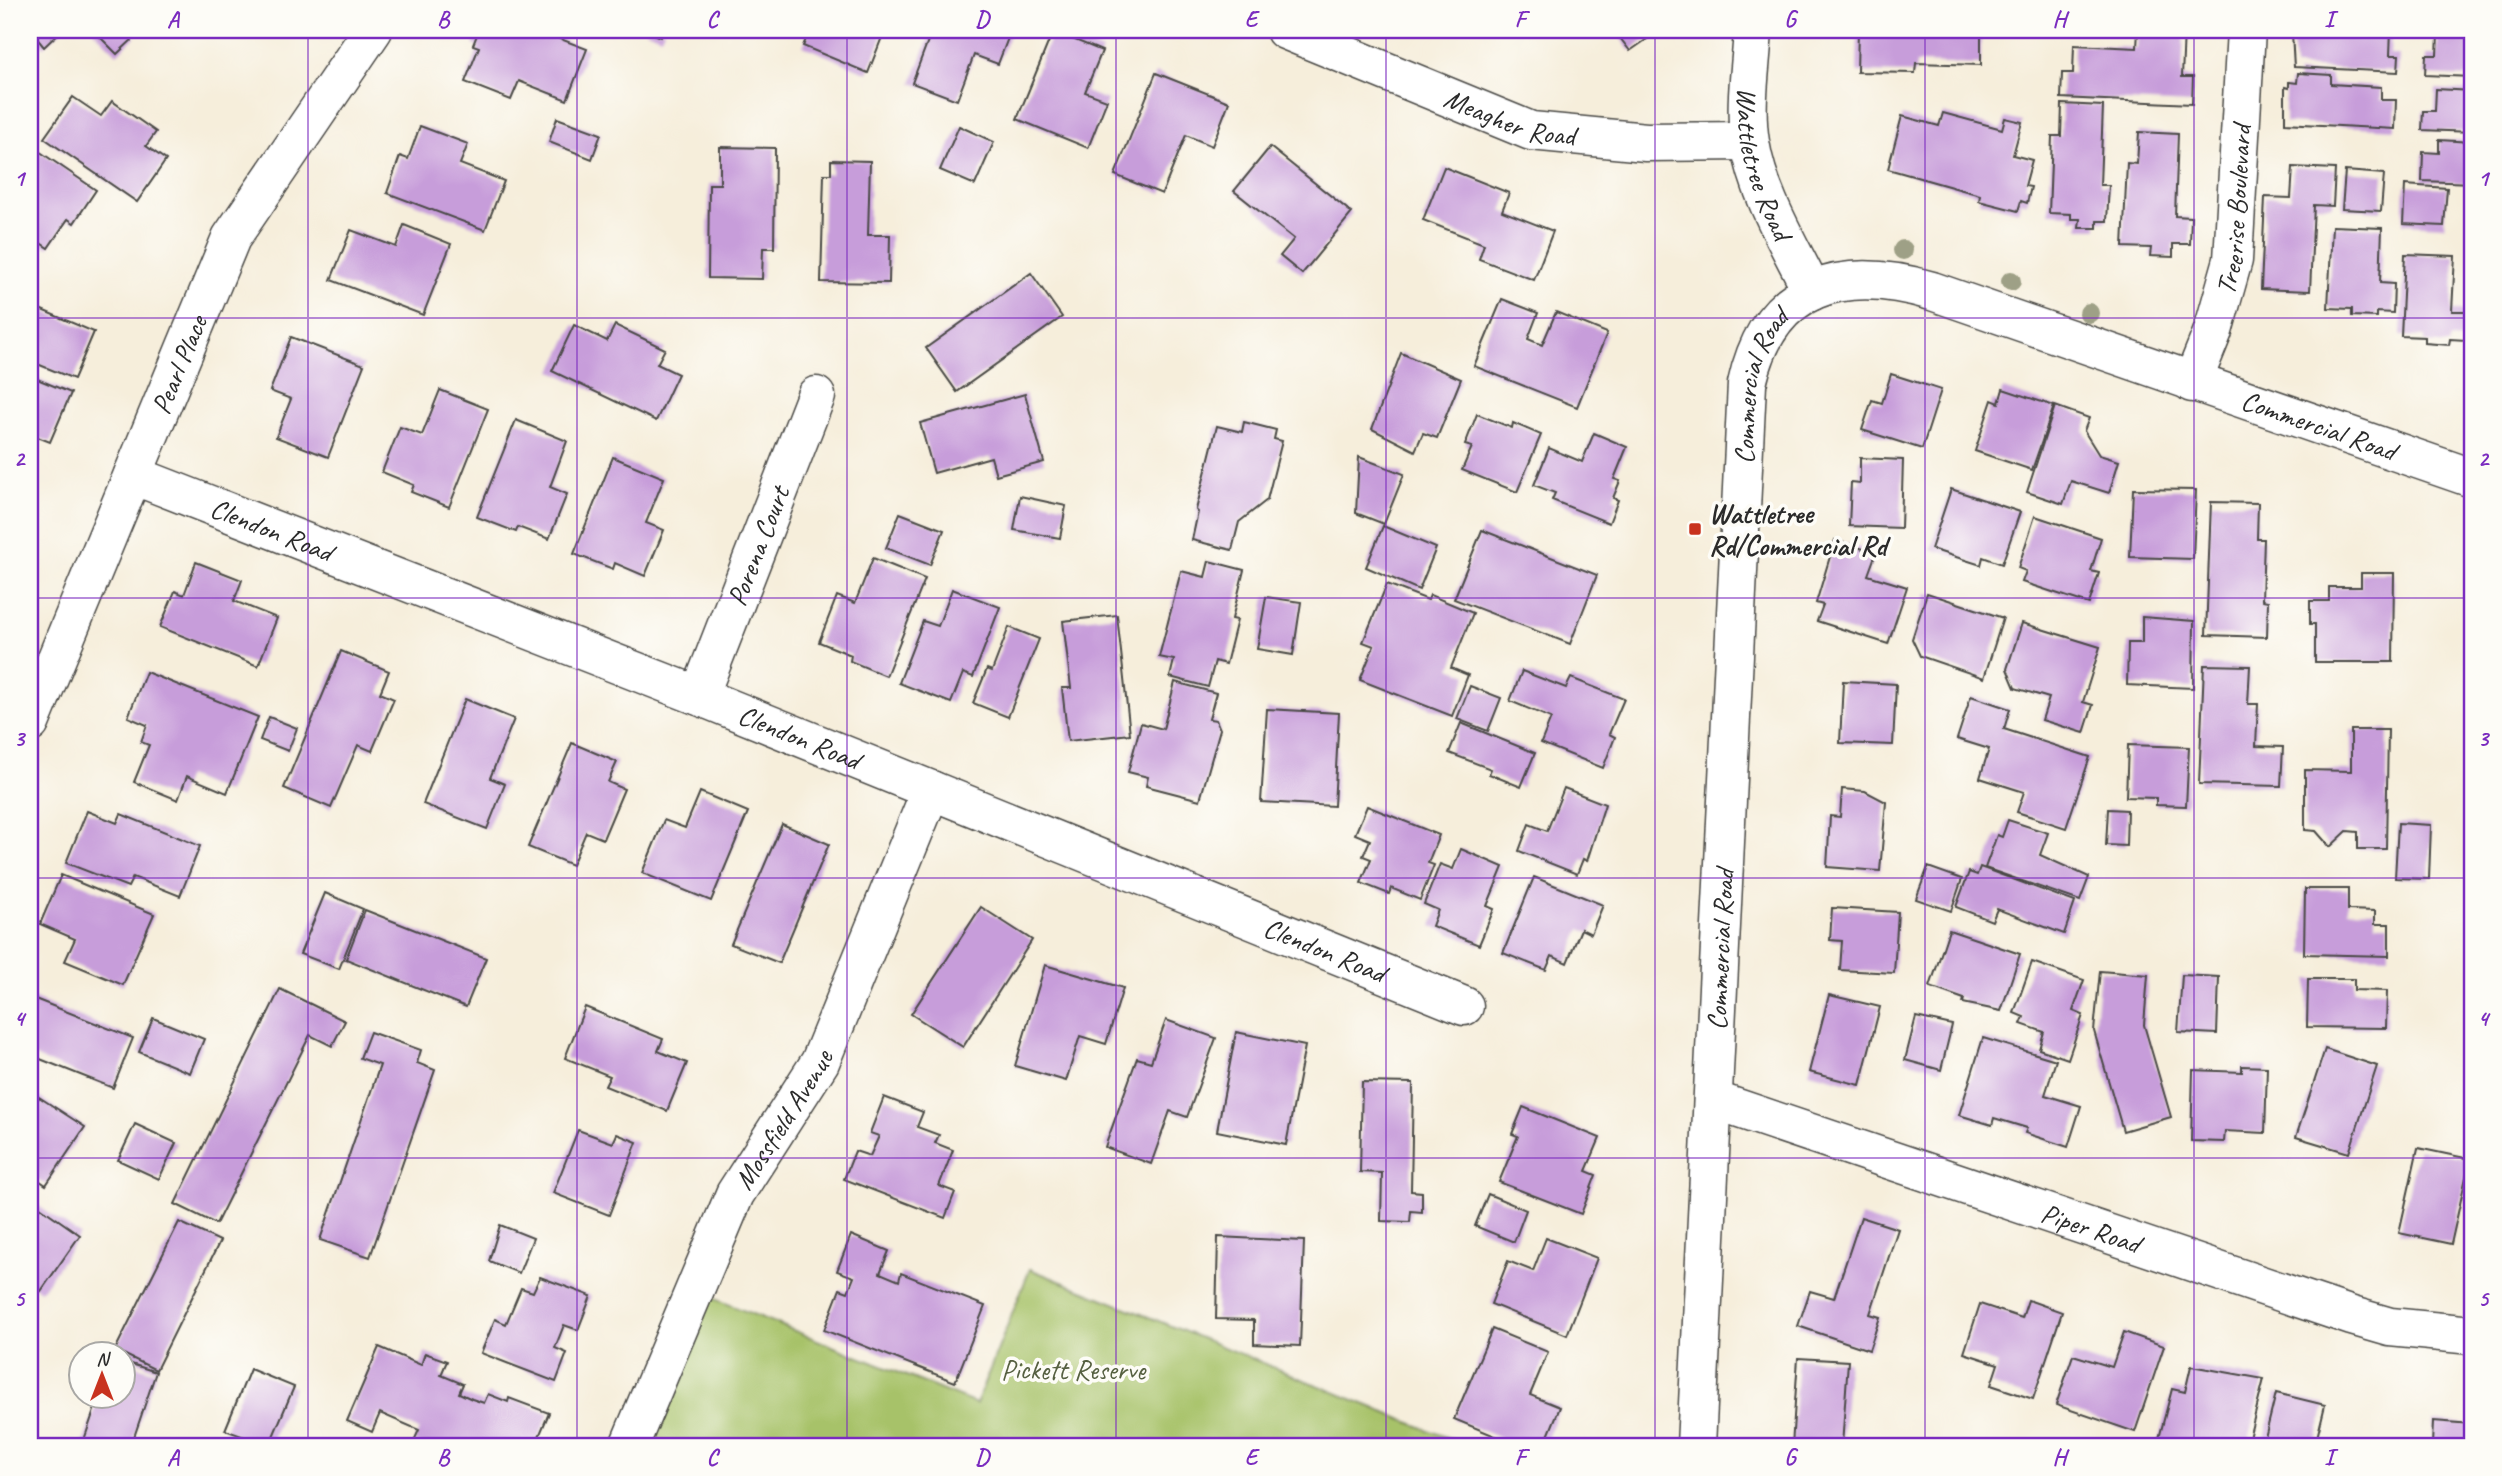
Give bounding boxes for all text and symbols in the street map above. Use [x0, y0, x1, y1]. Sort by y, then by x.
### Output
text: A [167, 5, 181, 34]
text: B [437, 5, 451, 34]
text: C [707, 5, 721, 34]
text: D [975, 5, 991, 34]
text: E [1245, 5, 1261, 34]
text: F [1515, 5, 1531, 34]
text: G [1784, 5, 1799, 34]
text: H [2052, 5, 2070, 34]
text: I [2324, 5, 2339, 34]
street label: Meagher Road [1439, 80, 1580, 153]
street label: Wattletree Road [1729, 87, 1802, 249]
street label: Treerise Boulevard [2207, 120, 2259, 298]
text: 1 [14, 164, 27, 193]
text: 1 [2478, 164, 2491, 193]
street label: Commercial Road [1726, 297, 1798, 465]
street label: Pearl Place [143, 309, 216, 419]
street label: Commercial Road [2237, 383, 2404, 470]
text: 2 [14, 444, 27, 473]
text: 2 [2478, 444, 2491, 473]
street label: Porena Court [719, 479, 798, 611]
street label: Clendon Road [206, 490, 341, 571]
place label: Wattletree Rd/Commercial Rd [1709, 496, 1891, 563]
marker: Wattletree Rd/Commercial Rd [1687, 521, 1703, 537]
street label: Clendon Road [733, 697, 869, 779]
text: 3 [14, 724, 27, 753]
text: 3 [2478, 724, 2491, 753]
street label: Commercial Road [1699, 864, 1742, 1031]
street label: Clendon Road [1259, 910, 1394, 992]
text: 4 [14, 1004, 27, 1033]
text: 4 [2478, 1004, 2491, 1033]
street label: Mossfield Avenue [726, 1044, 841, 1196]
street label: Piper Road [2037, 1195, 2149, 1262]
text: 5 [14, 1284, 26, 1313]
text: 5 [2478, 1284, 2490, 1313]
north arrow [66, 1340, 136, 1410]
text: N [96, 1347, 111, 1371]
park label: Pickett Reserve [1001, 1352, 1147, 1387]
text: A [167, 1443, 181, 1472]
text: B [437, 1443, 451, 1472]
text: C [707, 1443, 721, 1472]
text: D [975, 1443, 991, 1472]
text: E [1245, 1443, 1261, 1472]
text: F [1515, 1443, 1531, 1472]
text: G [1784, 1443, 1799, 1472]
text: H [2052, 1443, 2070, 1472]
text: I [2324, 1443, 2339, 1472]

